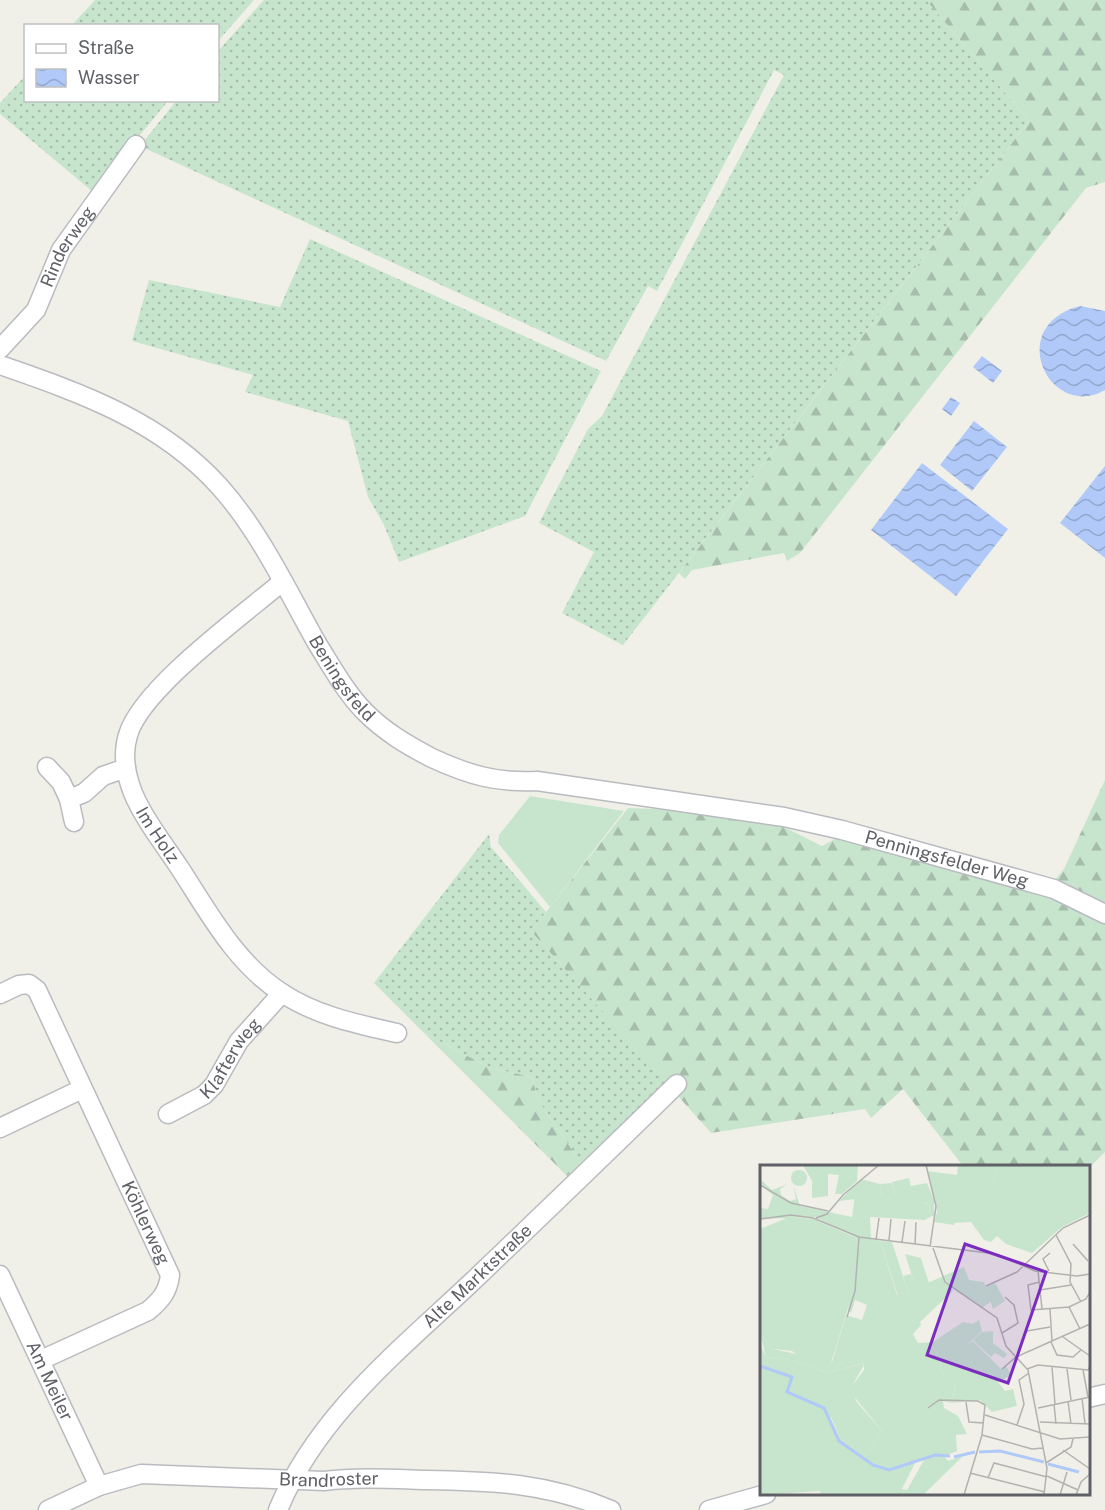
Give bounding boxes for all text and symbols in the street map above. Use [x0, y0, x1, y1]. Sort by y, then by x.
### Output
legend [24, 24, 219, 102]
text: Straße [78, 37, 134, 58]
text: Wasser [78, 67, 140, 88]
street label: Rinderweg [36, 202, 99, 290]
street label: Beningsfeld [305, 632, 379, 726]
street label: Im Holz [132, 803, 184, 867]
street label: Penningsfelder Weg [863, 826, 1031, 891]
street label: Klafterweg [195, 1013, 265, 1103]
inset map [760, 1165, 1090, 1495]
street label: Köhlerweg [118, 1177, 175, 1268]
street label: Alte Marktstraße [418, 1219, 536, 1332]
street label: Am Meiler [22, 1337, 78, 1424]
street label: Brandroster [278, 1468, 379, 1491]

